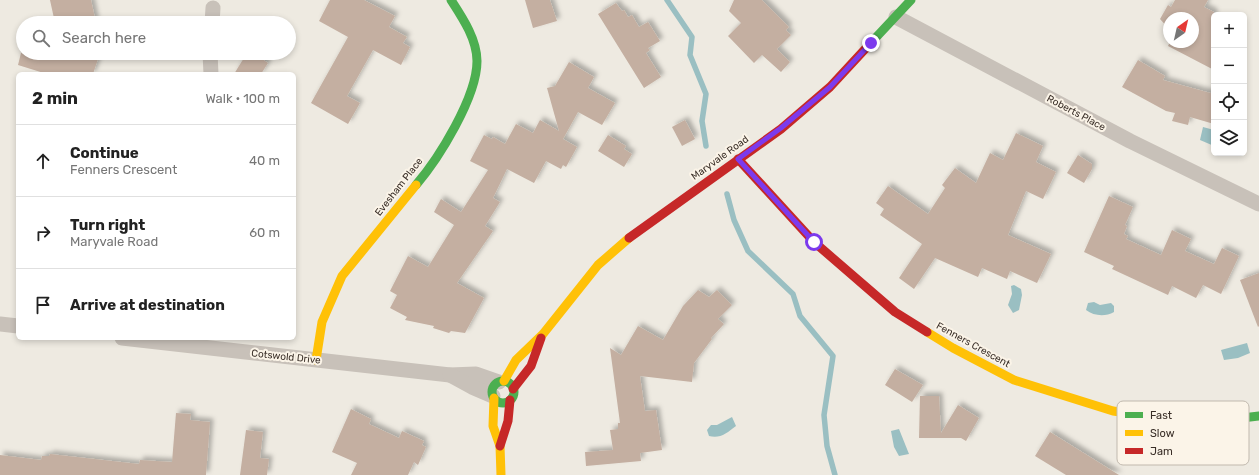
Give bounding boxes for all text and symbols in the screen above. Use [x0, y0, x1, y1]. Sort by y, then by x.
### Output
north arrow [1163, 12, 1199, 48]
map controls [1211, 12, 1247, 156]
button: + [1211, 12, 1247, 48]
search box [16, 16, 296, 60]
icon: search [30, 27, 52, 49]
text: Search here [62, 29, 146, 47]
route end [862, 34, 880, 52]
button: − [1211, 48, 1247, 84]
button: locate [1211, 84, 1247, 120]
text: 2 min [32, 88, 78, 108]
text: Walk · 100 m [205, 91, 280, 106]
street label: Roberts Place [1045, 93, 1108, 134]
button: layers [1211, 120, 1247, 156]
street label: Maryvale Road [689, 133, 751, 183]
text: Continue [70, 144, 139, 162]
icon: ahead [32, 150, 54, 172]
text: 40 m [249, 153, 280, 168]
street label: Evesham Place [373, 155, 426, 218]
text: Fenners Crescent [70, 162, 177, 177]
text: Turn right [70, 216, 145, 234]
icon: right [32, 222, 54, 244]
text: 60 m [249, 225, 280, 240]
route start [805, 233, 823, 251]
text: Maryvale Road [70, 234, 158, 249]
icon: arrive [32, 294, 54, 316]
text: Arrive at destination [70, 296, 225, 314]
street label: Fenners Crescent [934, 320, 1012, 370]
street label: Cotswold Drive [251, 347, 322, 367]
legend [1117, 401, 1249, 465]
text: Fast [1150, 409, 1173, 422]
text: Slow [1150, 427, 1175, 440]
text: Jam [1150, 445, 1173, 458]

